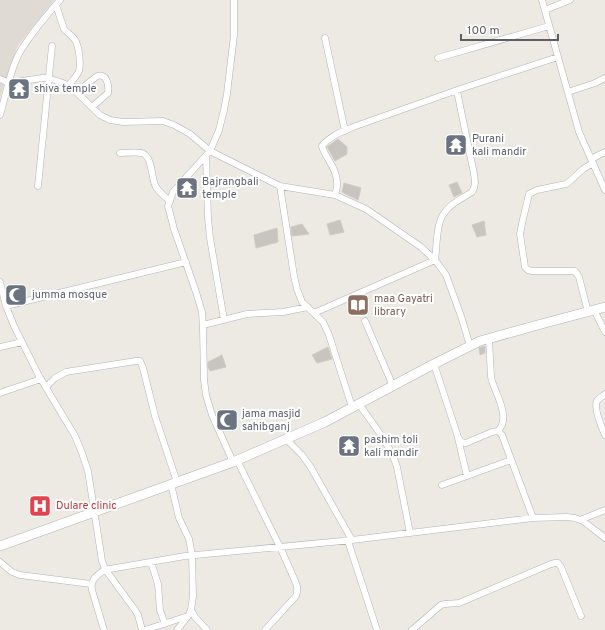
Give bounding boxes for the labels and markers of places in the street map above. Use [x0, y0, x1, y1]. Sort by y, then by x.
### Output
temple icon: shiva temple [6, 76, 32, 102]
place label: shiva temple [34, 82, 97, 96]
temple icon: Purani kali mandir [443, 132, 469, 158]
place label: Purani kali mandir [472, 132, 527, 159]
temple icon: Bajrangbali temple [174, 175, 200, 201]
place label: Bajrangbali temple [202, 175, 259, 202]
mosque icon: jumma mosque [3, 282, 29, 308]
place label: jumma mosque [31, 288, 107, 302]
library icon: maa Gayatri library [345, 292, 371, 318]
place label: maa Gayatri library [374, 292, 433, 319]
mosque icon: jama masjid sahibganj [214, 407, 240, 433]
place label: jama masjid sahibganj [241, 407, 301, 434]
temple icon: pashim toli kali mandir [336, 433, 362, 459]
place label: pashim toli kali mandir [364, 433, 419, 460]
hospital icon: Dulare clinic [27, 493, 53, 519]
place label: Dulare clinic [56, 499, 117, 513]

